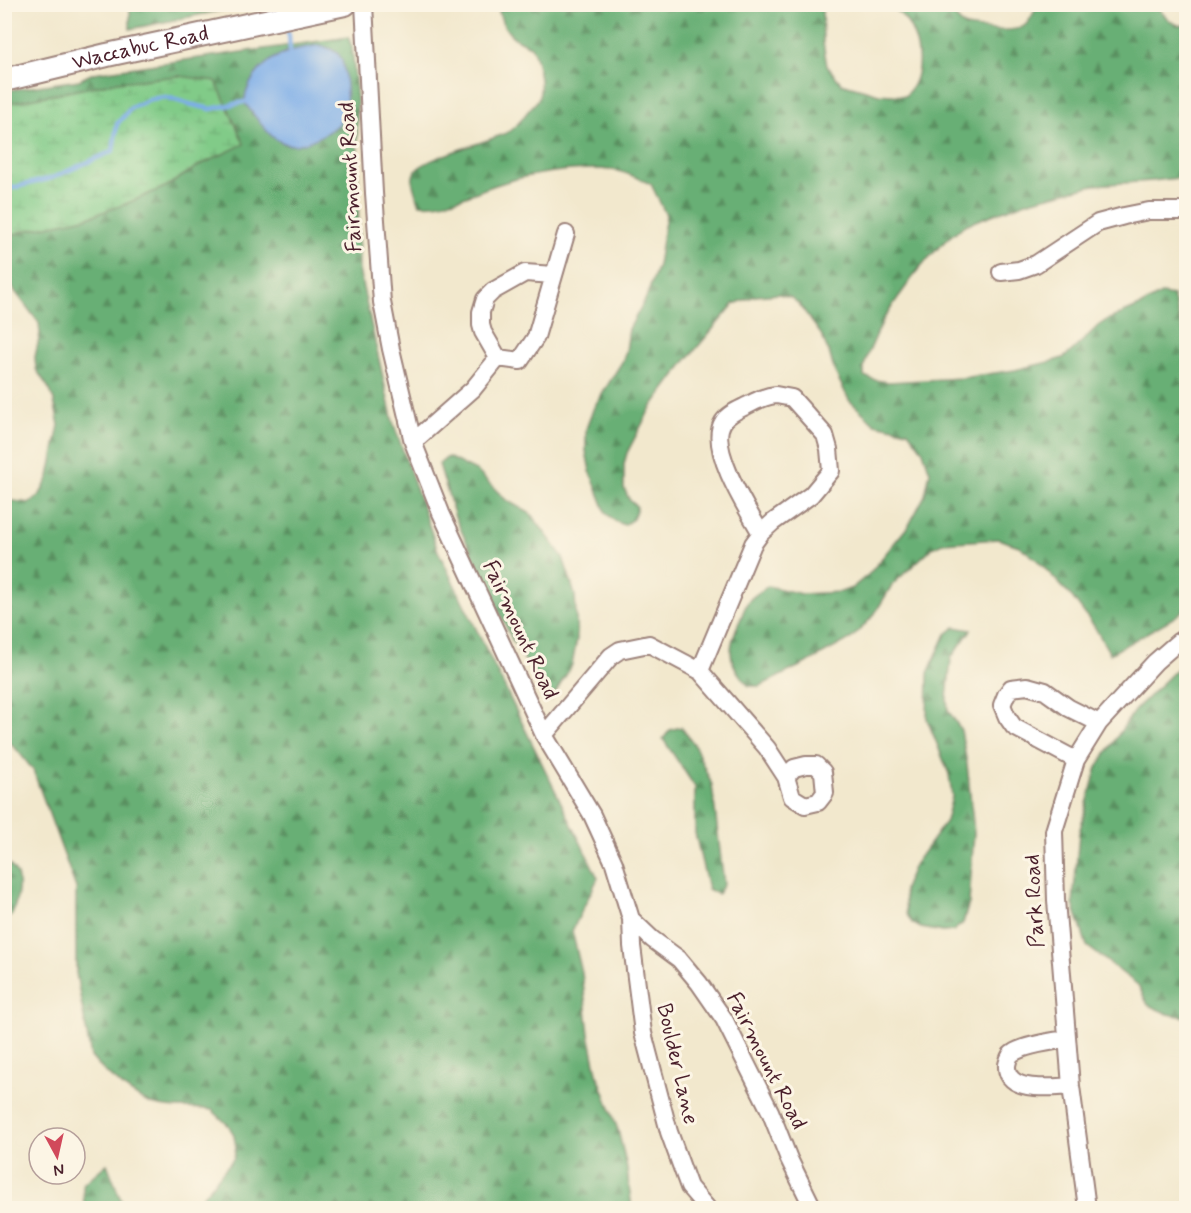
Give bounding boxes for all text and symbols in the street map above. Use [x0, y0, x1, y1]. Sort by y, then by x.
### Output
street label: Waccabuc Road [69, 20, 211, 77]
street label: Fairmount Road [333, 101, 369, 253]
street label: Fairmount Road [476, 556, 564, 704]
street label: Park Road [1019, 853, 1051, 949]
street label: Fairmount Road [719, 988, 813, 1134]
street label: Boulder Lane [649, 1001, 705, 1127]
north arrow [27, 1126, 87, 1186]
text: N [52, 1158, 66, 1181]

